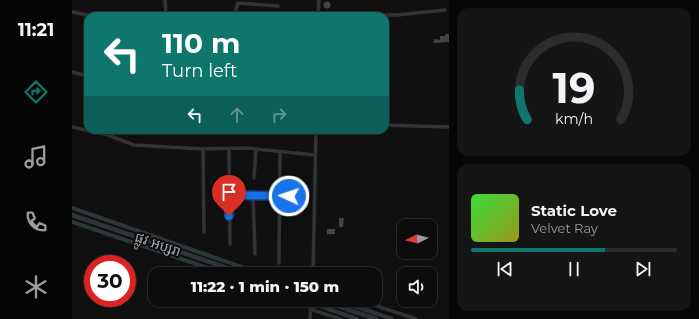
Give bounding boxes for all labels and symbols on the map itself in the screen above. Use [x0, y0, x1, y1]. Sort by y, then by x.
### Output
pin [212, 175, 246, 216]
position arrow [268, 175, 310, 217]
north arrow [397, 219, 437, 259]
street label: ផ្លូវ អប្សរា [131, 228, 184, 263]
speed limit sign: 30 [84, 255, 136, 307]

